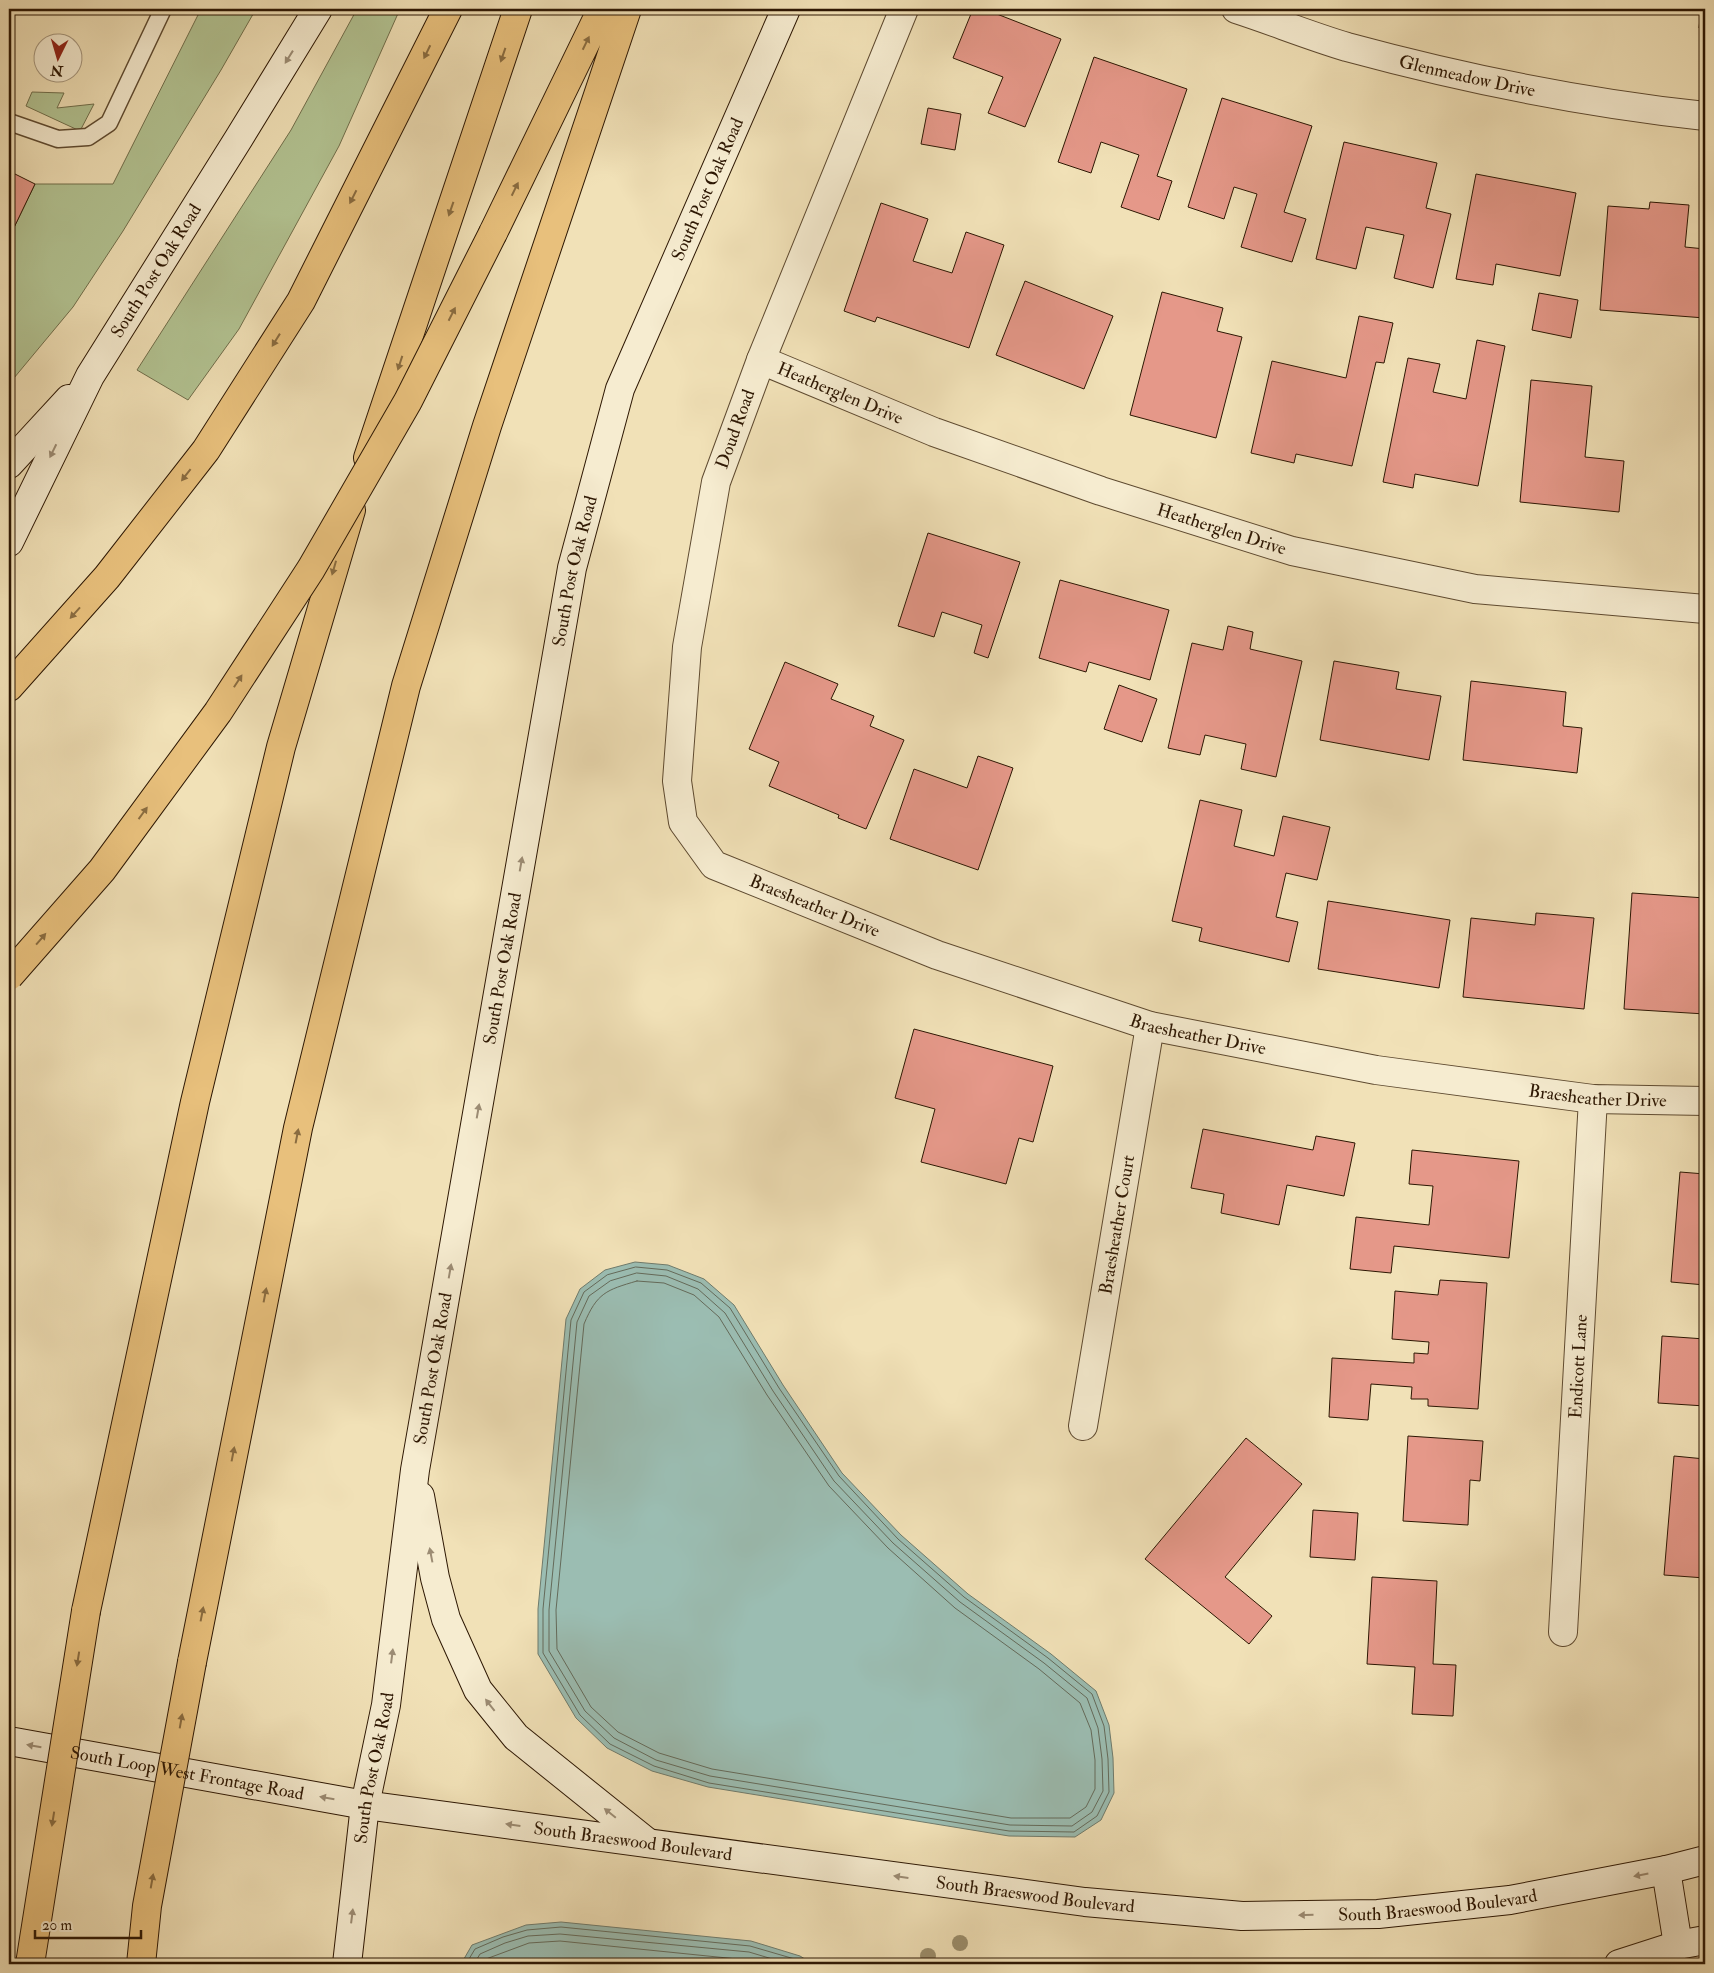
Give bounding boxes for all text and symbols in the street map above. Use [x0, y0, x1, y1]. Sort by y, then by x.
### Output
north arrow [32, 32, 82, 82]
one-way arrow [582, 36, 590, 50]
one-way arrow [423, 45, 431, 60]
one-way arrow [499, 48, 507, 63]
one-way arrow [285, 50, 294, 63]
street label: Glenmeadow Drive [1397, 50, 1538, 102]
text: N [49, 61, 65, 80]
street label: South Post Oak Road [666, 114, 749, 264]
one-way arrow [511, 182, 519, 196]
one-way arrow [349, 190, 358, 205]
street label: South Post Oak Road [106, 200, 207, 342]
one-way arrow [447, 202, 455, 217]
one-way arrow [448, 307, 456, 321]
one-way arrow [271, 334, 281, 347]
one-way arrow [395, 356, 403, 371]
street label: Heatherglen Drive [774, 357, 907, 430]
street label: Doud Road [710, 386, 761, 472]
one-way arrow [49, 443, 57, 458]
one-way arrow [181, 469, 192, 482]
street label: South Post Oak Road [548, 493, 603, 648]
street label: Heatherglen Drive [1154, 498, 1289, 561]
one-way arrow [329, 560, 337, 575]
one-way arrow [69, 607, 81, 619]
one-way arrow [233, 674, 243, 688]
one-way arrow [138, 807, 149, 820]
one-way arrow [517, 856, 525, 872]
street label: Braesheather Drive [746, 870, 883, 943]
street label: South Post Oak Road [478, 891, 527, 1046]
one-way arrow [35, 933, 46, 945]
street label: Braesheather Drive [1127, 1009, 1268, 1060]
street label: Braesheather Drive [1527, 1080, 1667, 1112]
one-way arrow [474, 1102, 482, 1118]
one-way arrow [293, 1128, 301, 1143]
street label: Braesheather Court [1094, 1153, 1140, 1296]
one-way arrow [446, 1262, 454, 1278]
one-way arrow [261, 1287, 269, 1303]
street label: South Post Oak Road [409, 1291, 458, 1446]
street label: Endicott Lane [1564, 1313, 1593, 1419]
one-way arrow [230, 1446, 238, 1462]
one-way arrow [426, 1546, 434, 1562]
one-way arrow [198, 1605, 206, 1621]
one-way arrow [388, 1648, 396, 1664]
one-way arrow [74, 1651, 82, 1667]
street label: South Post Oak Road [350, 1691, 399, 1845]
one-way arrow [484, 1698, 495, 1711]
one-way arrow [178, 1713, 186, 1729]
one-way arrow [26, 1741, 42, 1749]
street label: South Loop West Frontage Road [68, 1741, 306, 1806]
one-way arrow [319, 1794, 335, 1802]
one-way arrow [604, 1807, 617, 1818]
one-way arrow [49, 1812, 57, 1828]
street label: South Braeswood Boulevard [532, 1817, 734, 1866]
one-way arrow [504, 1821, 520, 1829]
street label: South Braeswood Boulevard [935, 1871, 1136, 1918]
one-way arrow [1632, 1871, 1648, 1879]
one-way arrow [893, 1873, 909, 1881]
one-way arrow [148, 1874, 156, 1889]
street label: South Braeswood Boulevard [1338, 1884, 1539, 1927]
scale bar [35, 1908, 141, 1940]
one-way arrow [349, 1908, 357, 1924]
one-way arrow [1298, 1911, 1314, 1919]
text: 20 m [42, 1916, 72, 1935]

